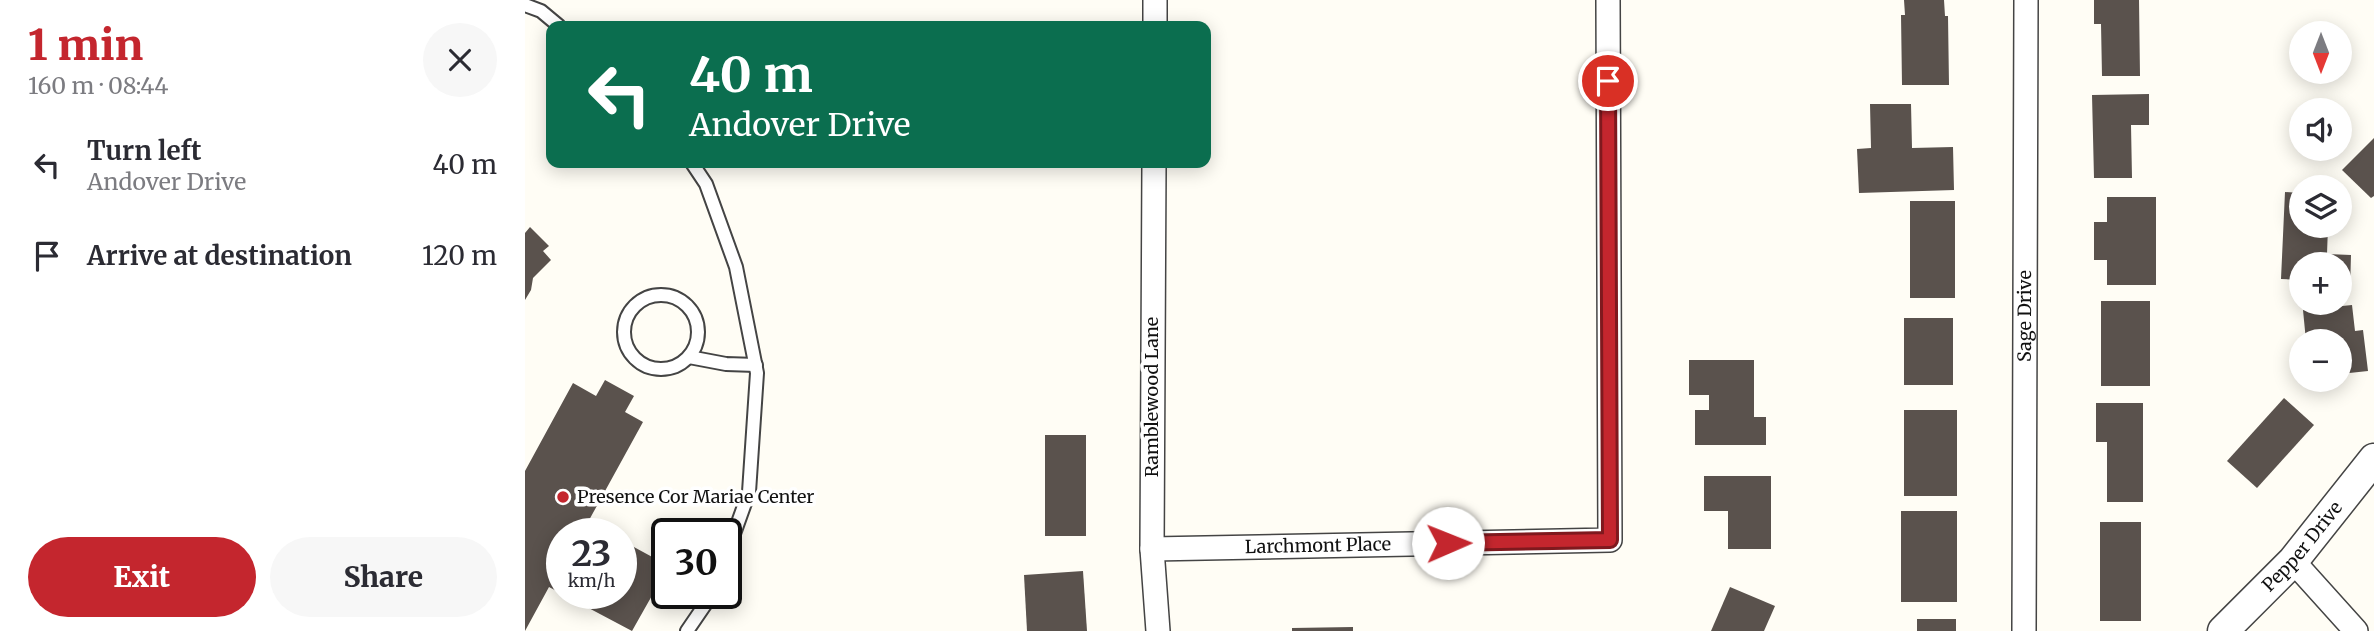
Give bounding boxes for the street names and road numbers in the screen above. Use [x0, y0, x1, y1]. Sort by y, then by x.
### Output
street label: Sage Drive [2013, 270, 2036, 362]
street label: Ramblewood Lane [1140, 317, 1163, 477]
street label: Pepper Drive [2257, 496, 2347, 596]
street label: Larchmont Place [1245, 532, 1391, 558]

